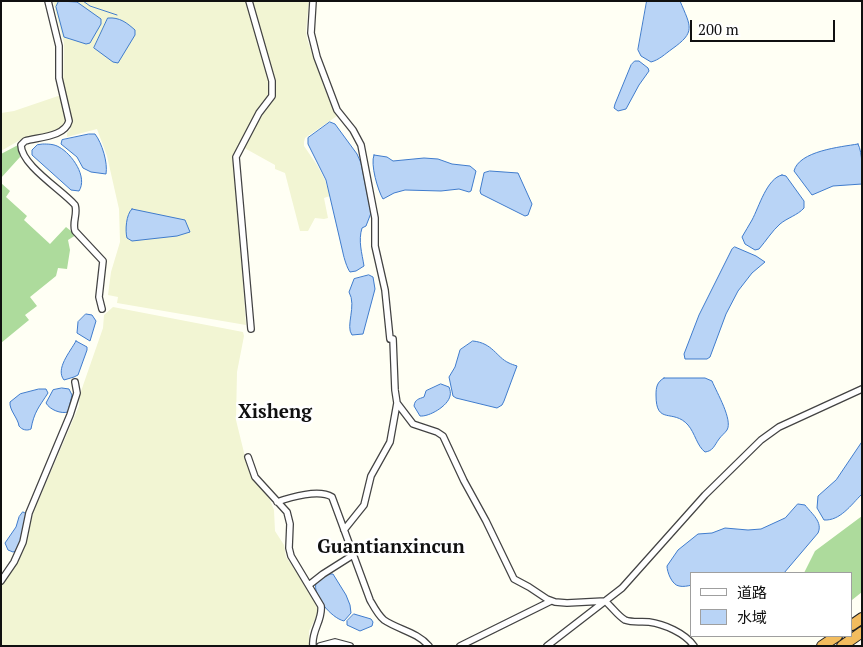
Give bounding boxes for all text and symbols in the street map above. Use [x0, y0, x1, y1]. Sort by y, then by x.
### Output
scale bar [693, 10, 838, 42]
text: 200 m [698, 19, 739, 39]
district label: Xisheng [238, 402, 312, 424]
district label: Guantianxincun [317, 537, 465, 559]
legend [690, 572, 853, 637]
text: 道路 [737, 582, 767, 602]
text: 水域 [737, 607, 767, 627]

